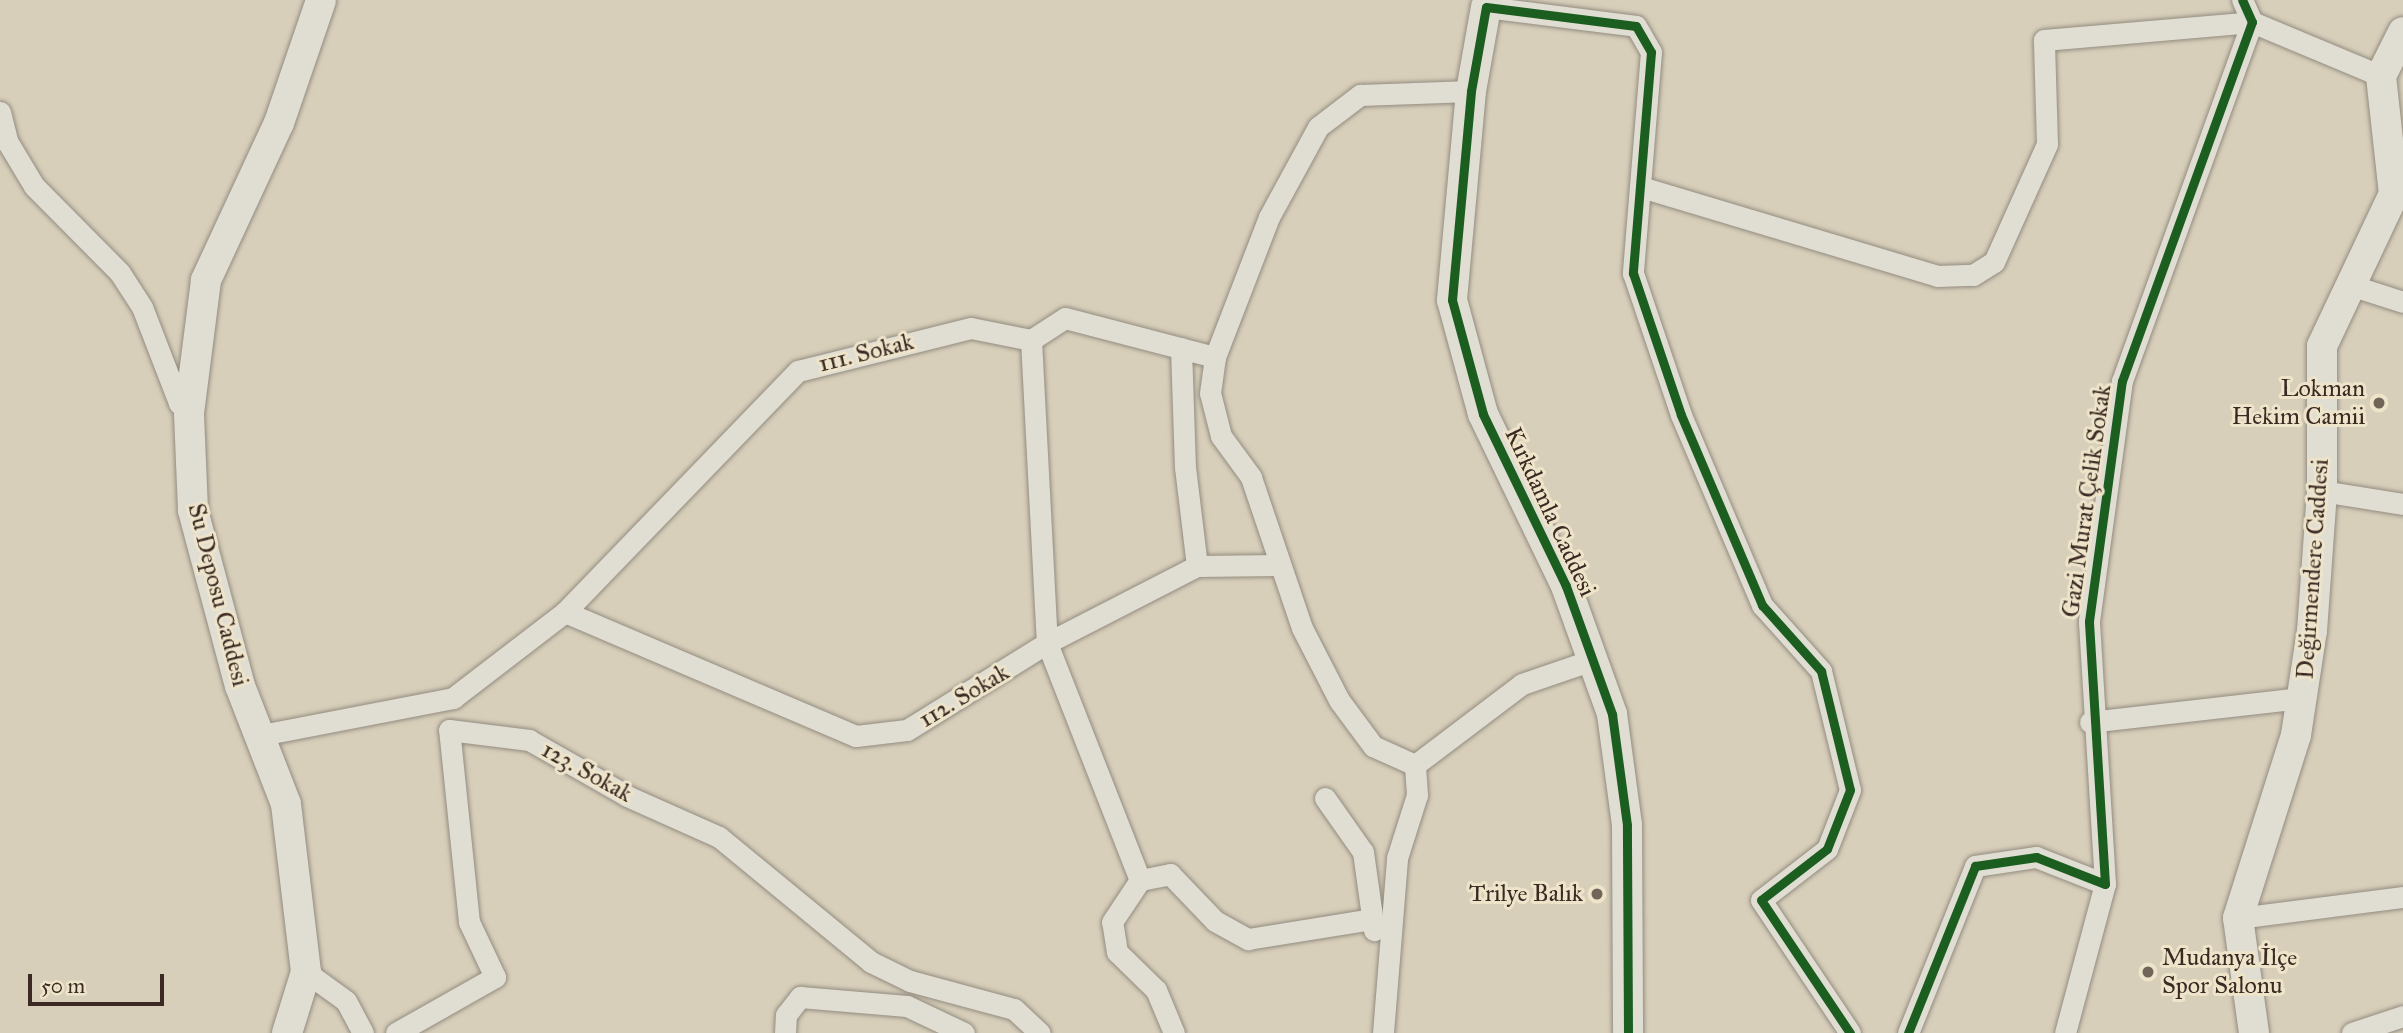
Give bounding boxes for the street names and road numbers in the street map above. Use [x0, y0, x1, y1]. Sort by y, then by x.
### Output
street label: 111. Sokak [815, 327, 917, 379]
street label: Gazi Murat Çelik Sokak [2056, 383, 2118, 619]
street label: Kırkdamla Caddesi [1498, 423, 1602, 601]
street label: Değirmendere Caddesi [2291, 458, 2335, 680]
street label: Su Deposu Caddesi [181, 500, 255, 690]
street label: 112. Sokak [914, 658, 1014, 734]
street label: 123. Sokak [537, 735, 637, 809]

